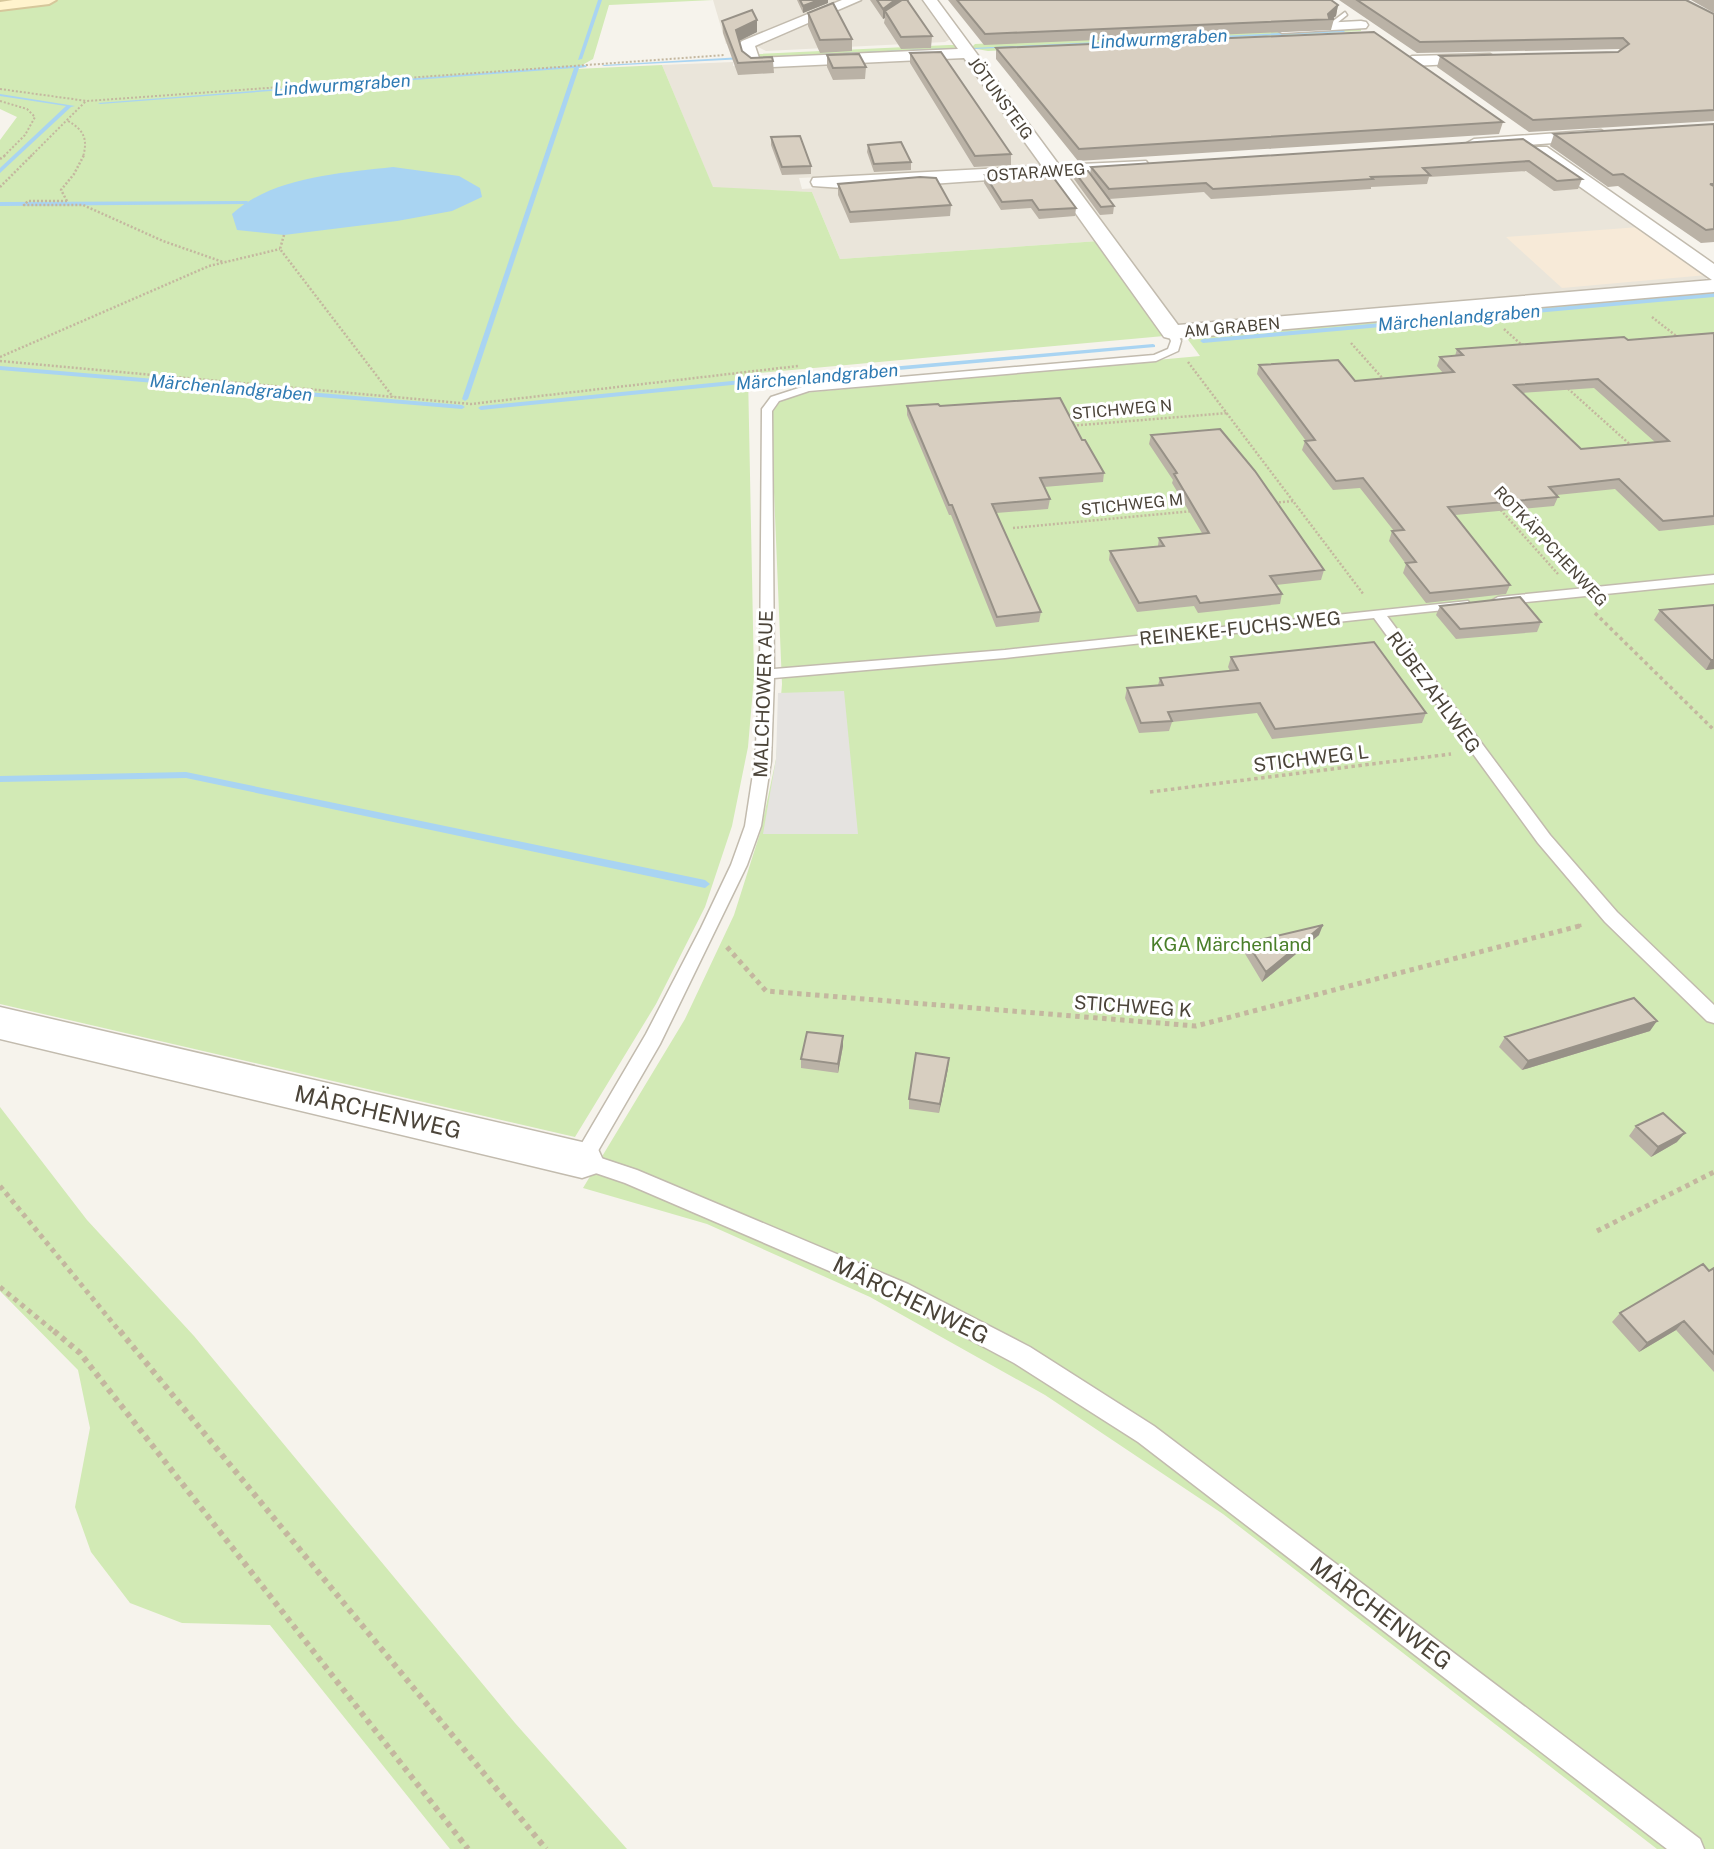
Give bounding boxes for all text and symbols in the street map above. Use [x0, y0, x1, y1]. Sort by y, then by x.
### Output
water label: Lindwurmgraben [1090, 24, 1228, 53]
street label: JÖTUNSTEIG [964, 53, 1038, 143]
water label: Lindwurmgraben [273, 69, 411, 100]
street label: OSTARAWEG [986, 160, 1086, 185]
water label: Märchenlandgraben [1377, 300, 1541, 335]
street label: AM GRABEN [1183, 314, 1281, 341]
water label: Märchenlandgraben [735, 359, 899, 394]
water label: Märchenlandgraben [149, 370, 313, 405]
street label: STICHWEG N [1071, 396, 1173, 423]
street label: ROTKÄPPCHENWEG [1490, 482, 1612, 610]
street label: STICHWEG M [1080, 490, 1184, 519]
street label: REINEKE-FUCHS-WEG [1138, 606, 1342, 650]
street label: MALCHOWER AUE [749, 610, 777, 778]
street label: RÜBEZAHLWEG [1383, 627, 1485, 757]
street label: STICHWEG L [1252, 740, 1370, 776]
park label: KGA Märchenland [1151, 933, 1311, 955]
street label: STICHWEG K [1073, 991, 1193, 1021]
street label: MÄRCHENWEG [292, 1079, 464, 1144]
street label: MÄRCHENWEG [829, 1250, 994, 1349]
street label: MÄRCHENWEG [1305, 1551, 1457, 1675]

